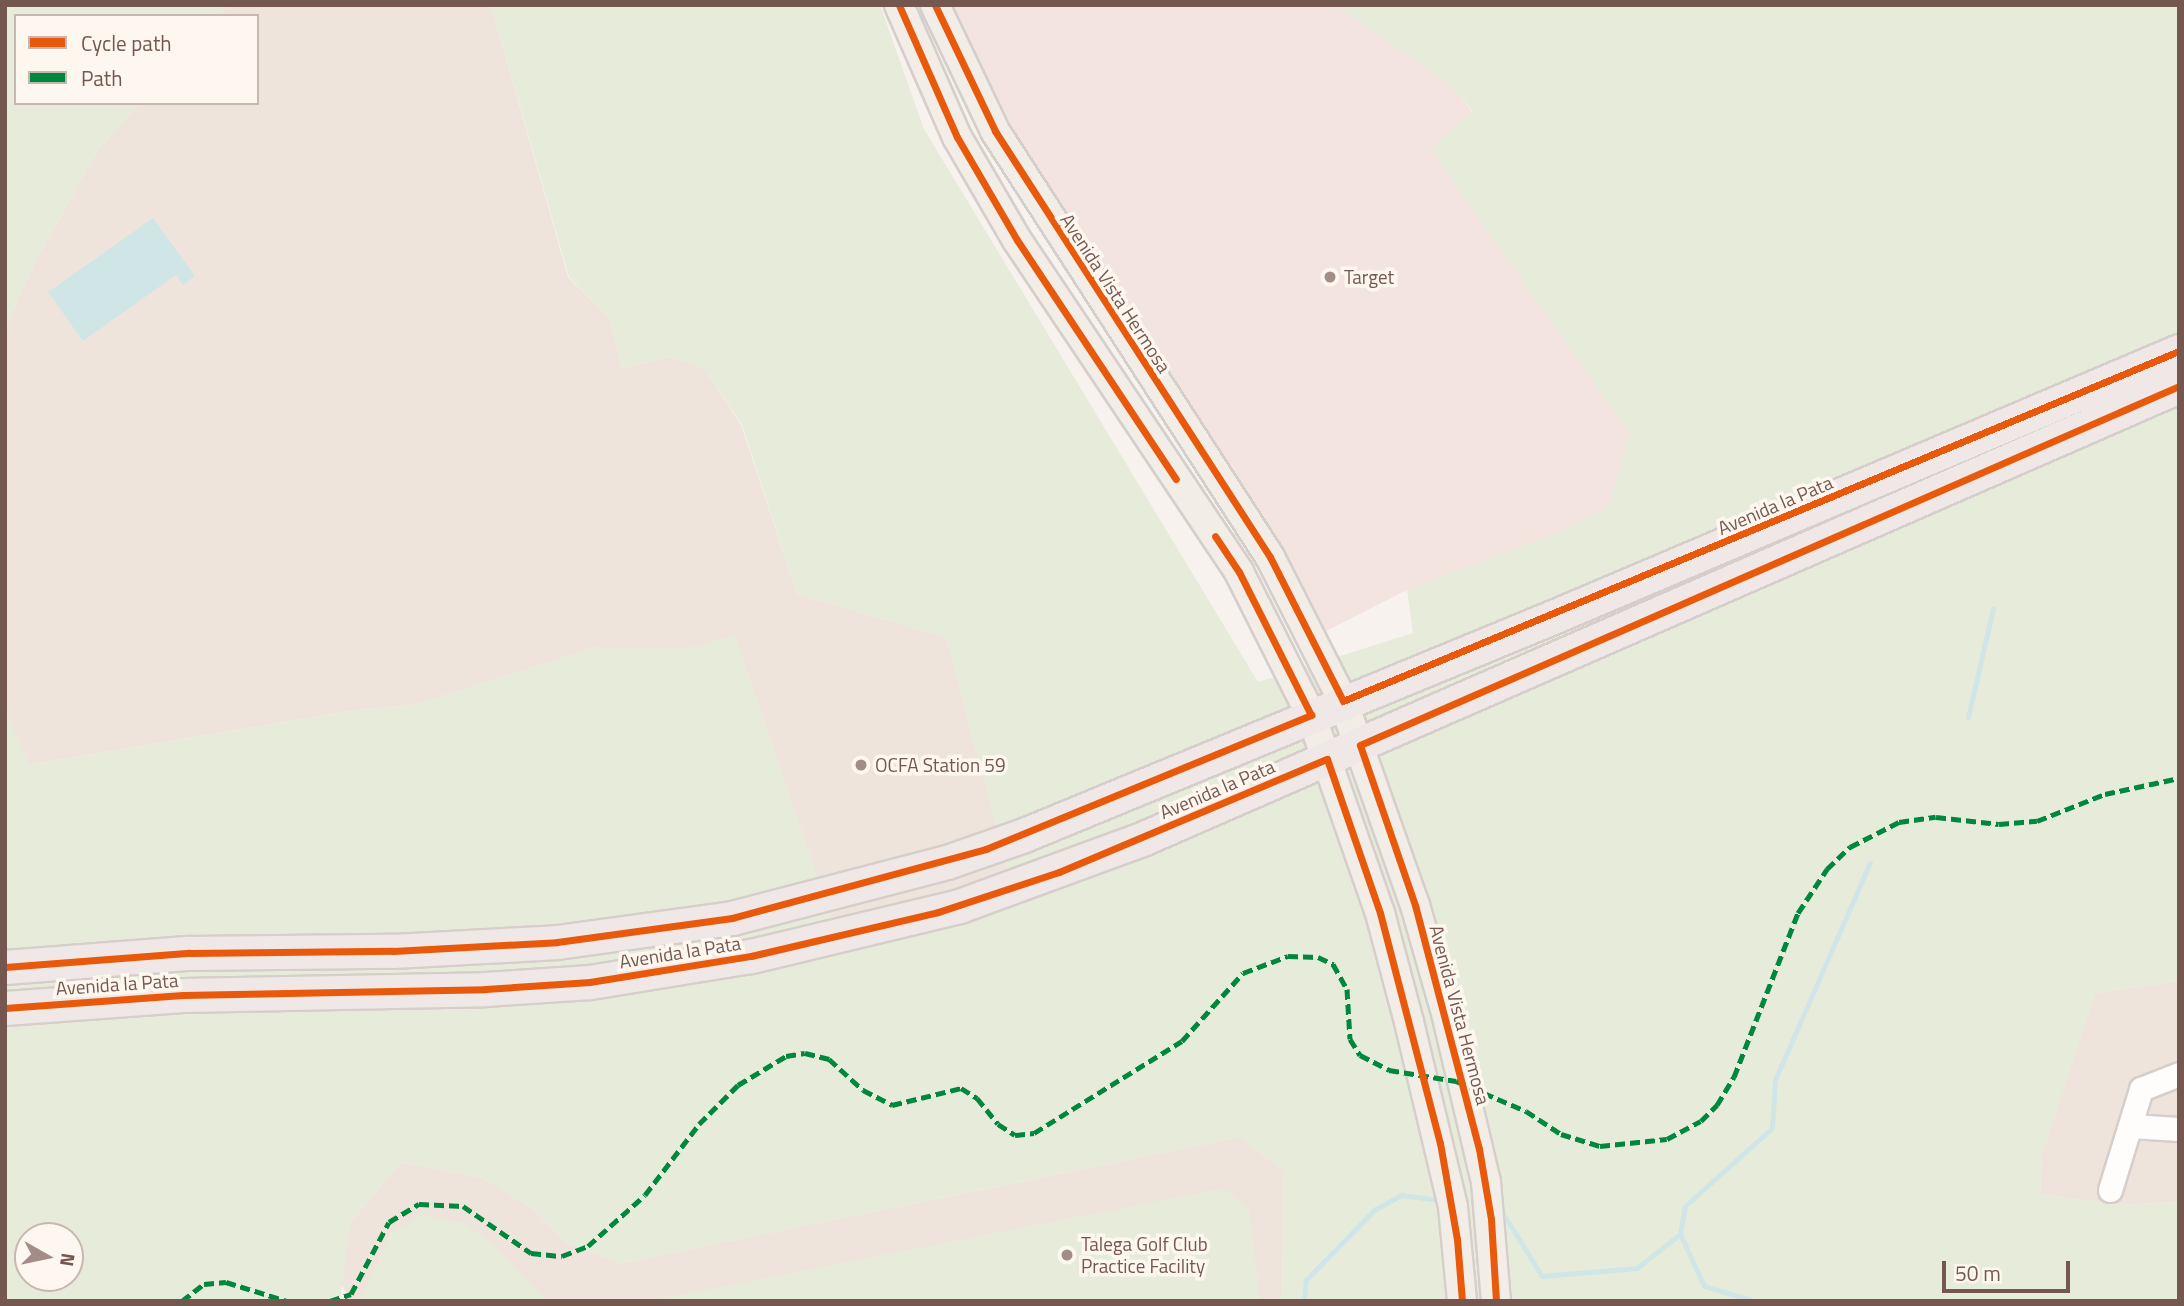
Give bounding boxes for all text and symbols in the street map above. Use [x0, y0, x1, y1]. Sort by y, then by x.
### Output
legend [14, 14, 259, 105]
text: Cycle path [81, 27, 172, 59]
text: Path [81, 62, 123, 94]
street label: Avenida Vista Hermosa [1056, 209, 1176, 377]
place label: Target [1344, 266, 1394, 288]
marker: Target [1322, 269, 1338, 285]
street label: Avenida la Pata [1714, 471, 1836, 539]
place label: OCFA Station 59 [875, 754, 1006, 776]
street label: Avenida la Pata [1156, 755, 1278, 823]
marker: OCFA Station 59 [853, 757, 869, 773]
street label: Avenida Vista Hermosa [1425, 923, 1495, 1107]
street label: Avenida la Pata [618, 931, 742, 973]
street label: Avenida la Pata [55, 968, 179, 1000]
north arrow [14, 1222, 84, 1292]
place label: Talega Golf Club Practice Facility [1081, 1233, 1208, 1277]
scale bar [1946, 1246, 2074, 1290]
marker: Talega Golf Club Practice Facility [1059, 1247, 1075, 1263]
text: N [53, 1251, 84, 1269]
text: 50 m [1955, 1257, 2001, 1289]

